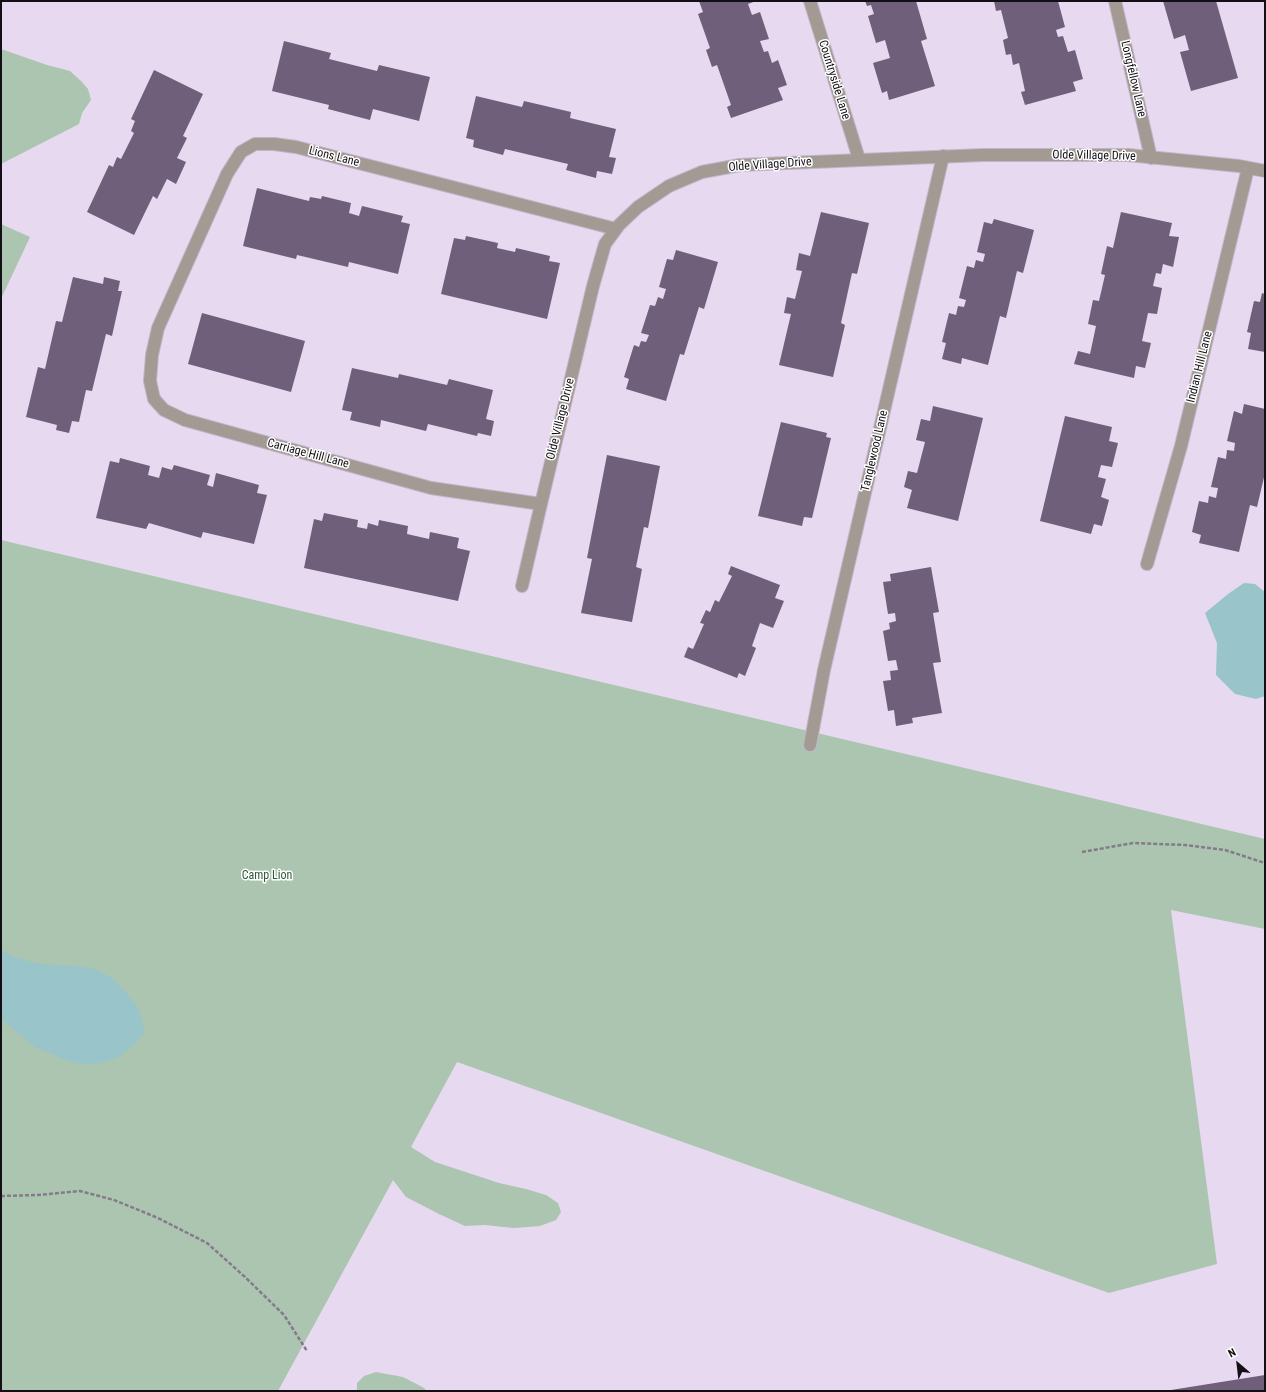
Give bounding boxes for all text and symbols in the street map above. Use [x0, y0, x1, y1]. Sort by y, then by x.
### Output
street label: Countryside Lane [815, 39, 853, 121]
street label: Longfellow Lane [1117, 40, 1149, 118]
street label: Lions Lane [307, 144, 361, 170]
street label: Olde Village Drive [1052, 148, 1136, 164]
street label: Olde Village Drive [728, 155, 812, 175]
street label: Indian Hill Lane [1184, 330, 1216, 404]
street label: Olde Village Drive [544, 377, 578, 461]
street label: Tanglewood Lane [859, 409, 891, 493]
street label: Carriage Hill Lane [266, 436, 350, 472]
park label: Camp Lion [242, 869, 292, 883]
north arrow [1218, 1344, 1258, 1384]
text: N [1226, 1346, 1238, 1360]

